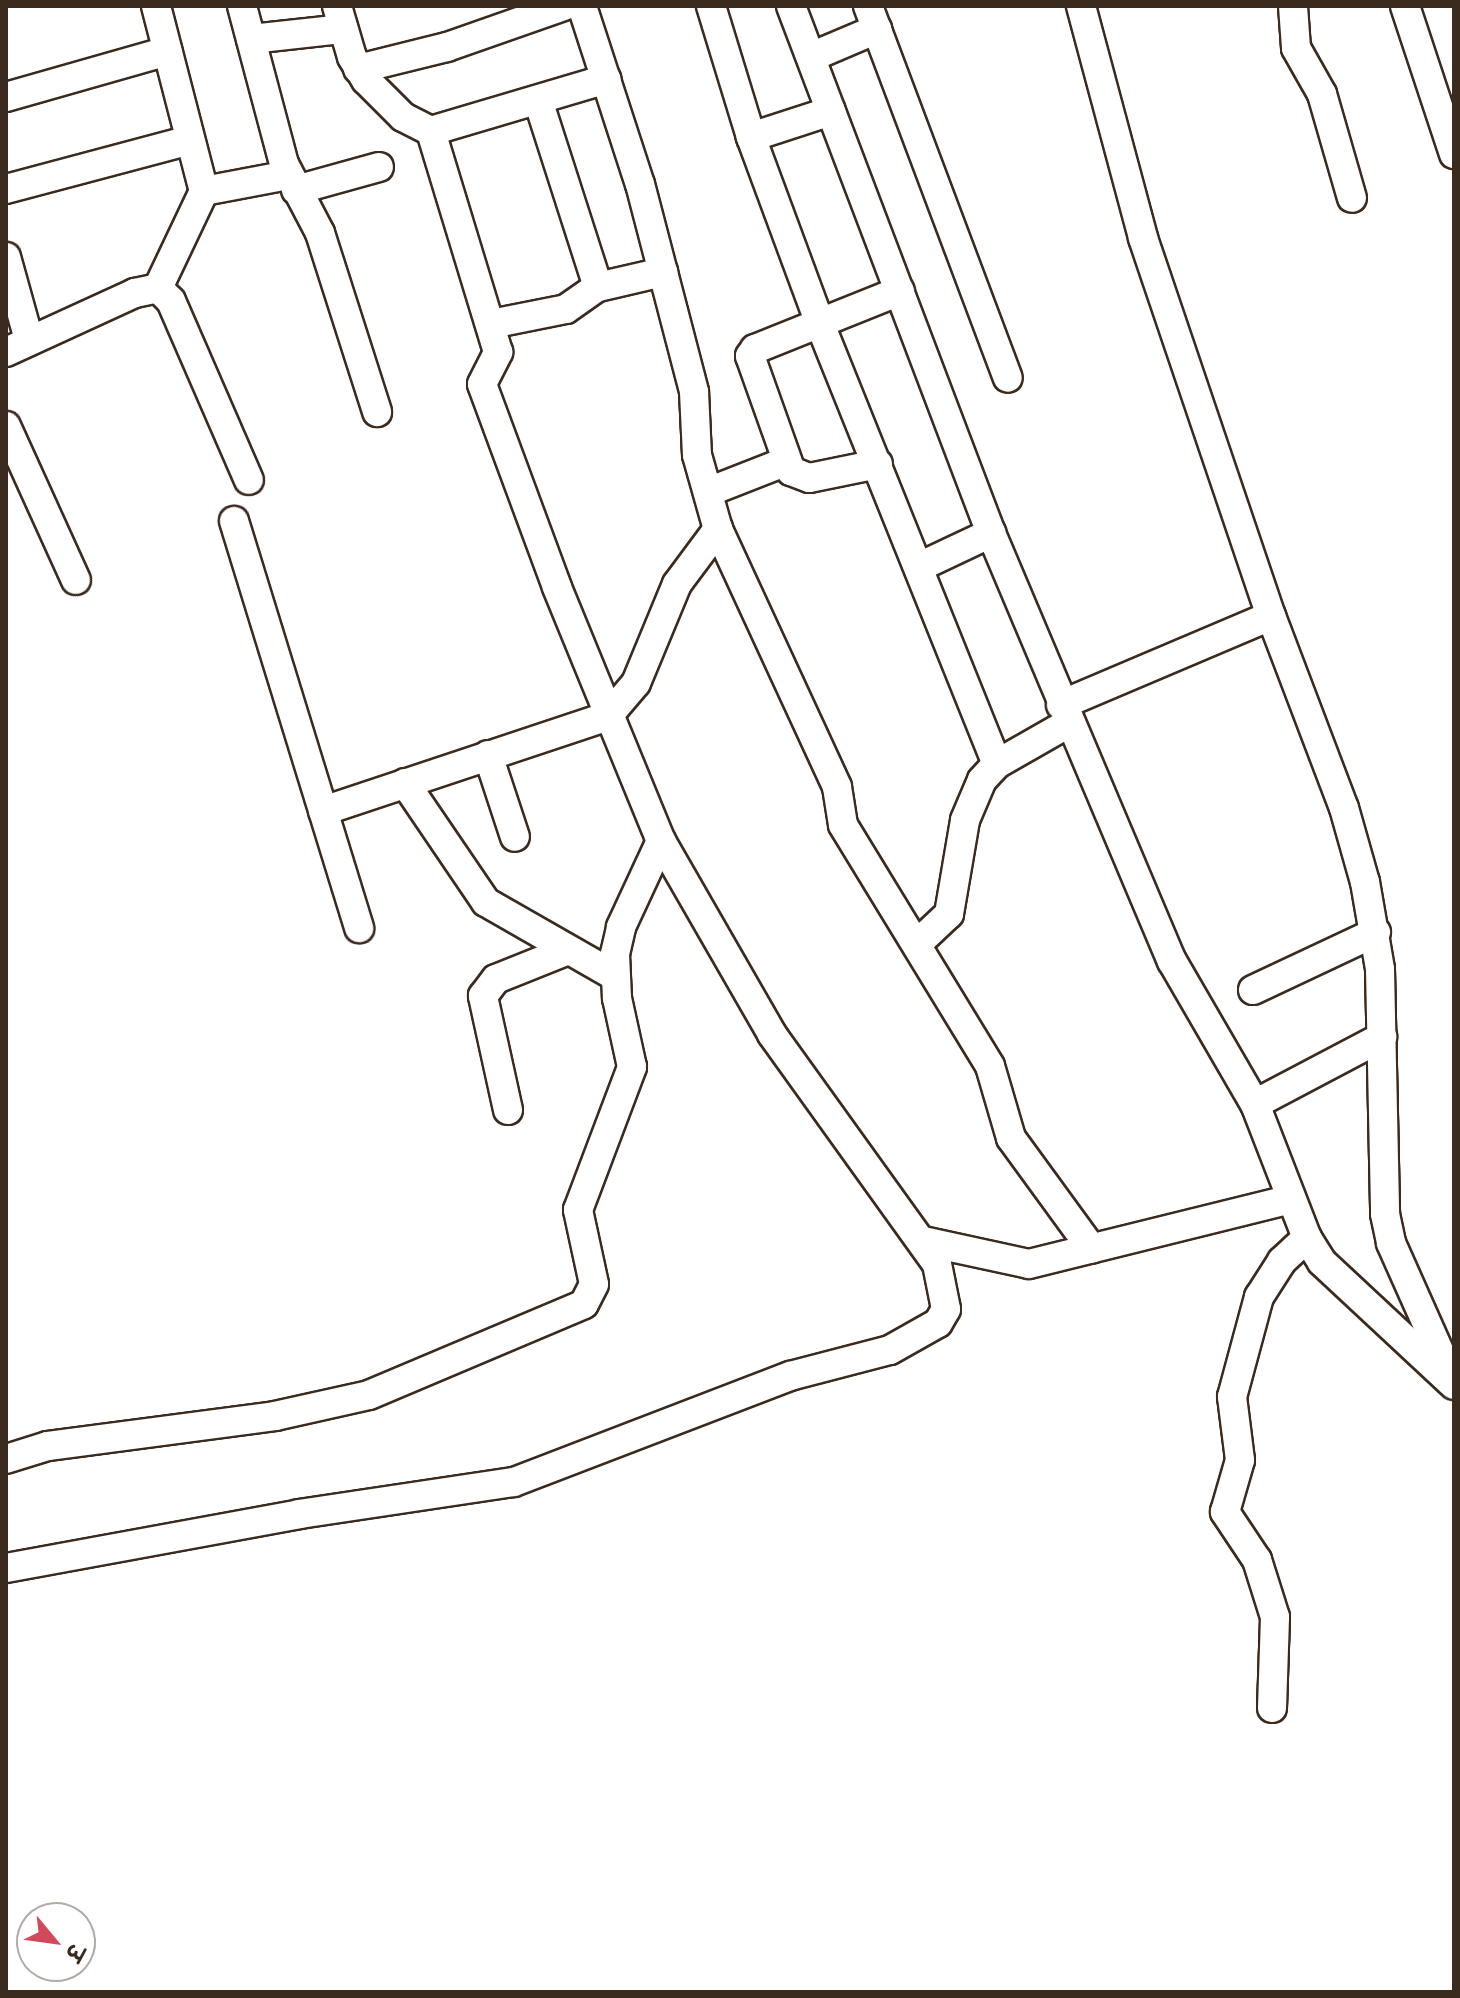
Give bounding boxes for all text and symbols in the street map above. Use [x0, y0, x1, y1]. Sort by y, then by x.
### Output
north arrow [16, 1902, 96, 1982]
text: उ [59, 1939, 92, 1966]

